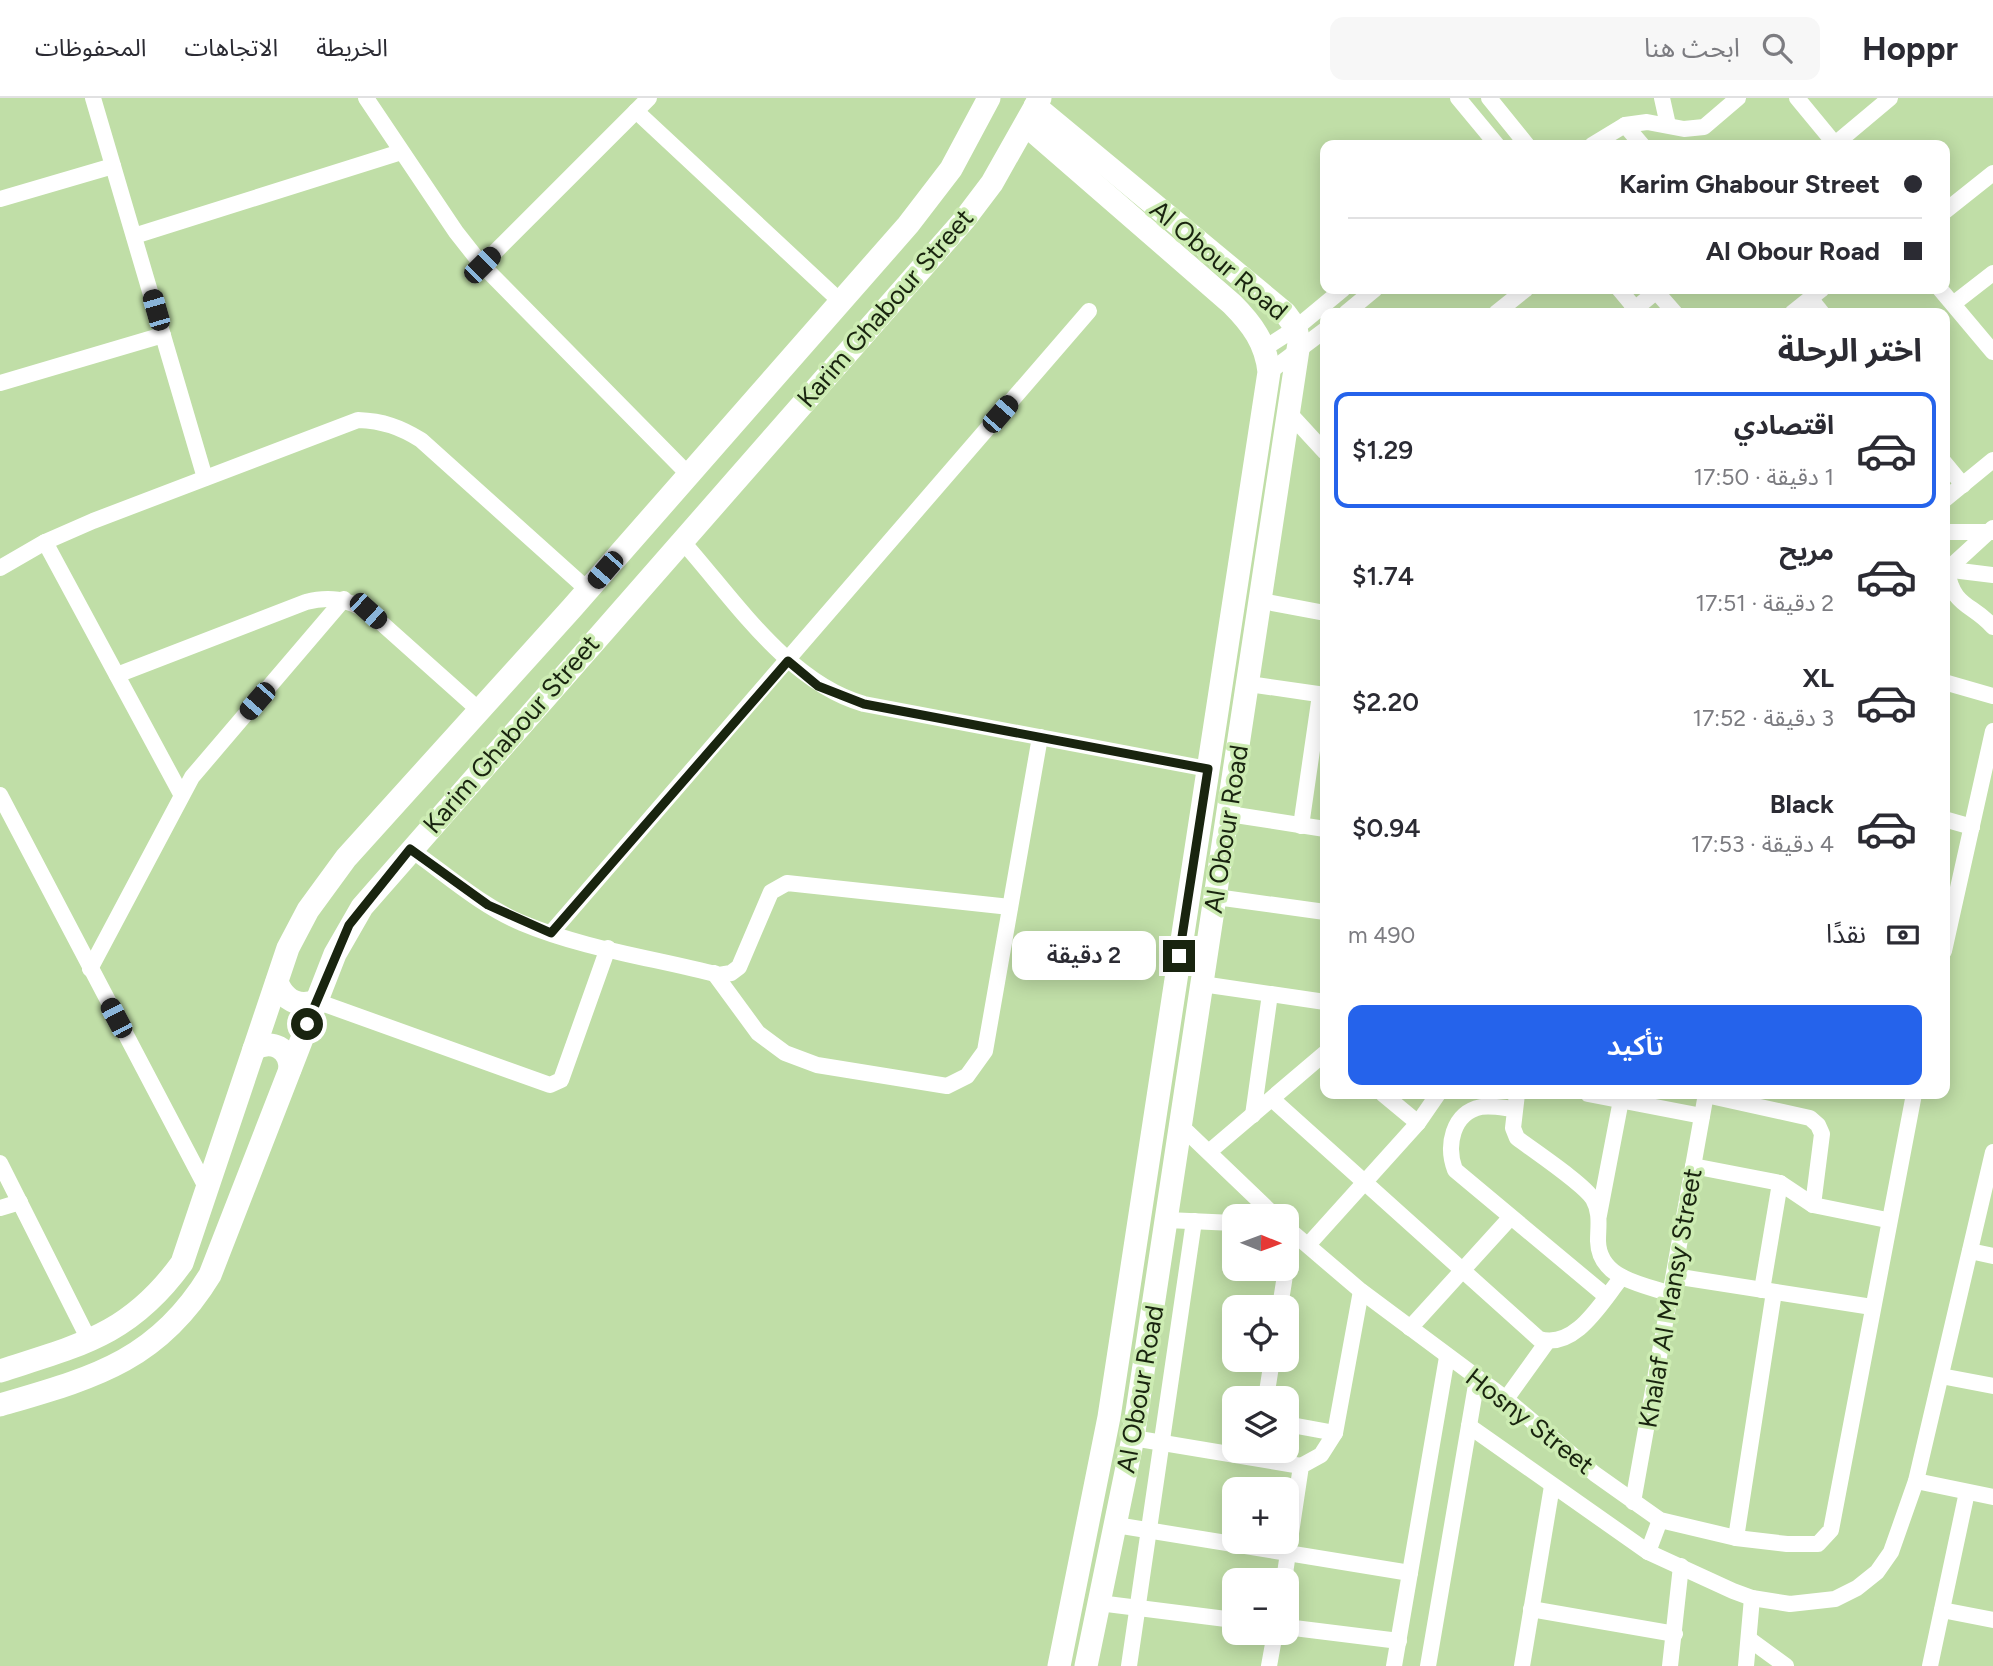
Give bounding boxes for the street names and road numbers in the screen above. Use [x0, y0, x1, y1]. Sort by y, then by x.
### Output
street label: Al Obour Road [1144, 193, 1294, 327]
street label: Karim Ghabour Street [790, 202, 980, 414]
street label: Karim Ghabour Street [416, 628, 606, 840]
street label: Al Obour Road [1197, 743, 1255, 915]
street label: Khalaf Al Mansy Street [1631, 1165, 1709, 1430]
street label: Al Obour Road [1109, 1303, 1171, 1475]
street label: Hosny Street [1459, 1361, 1601, 1481]

